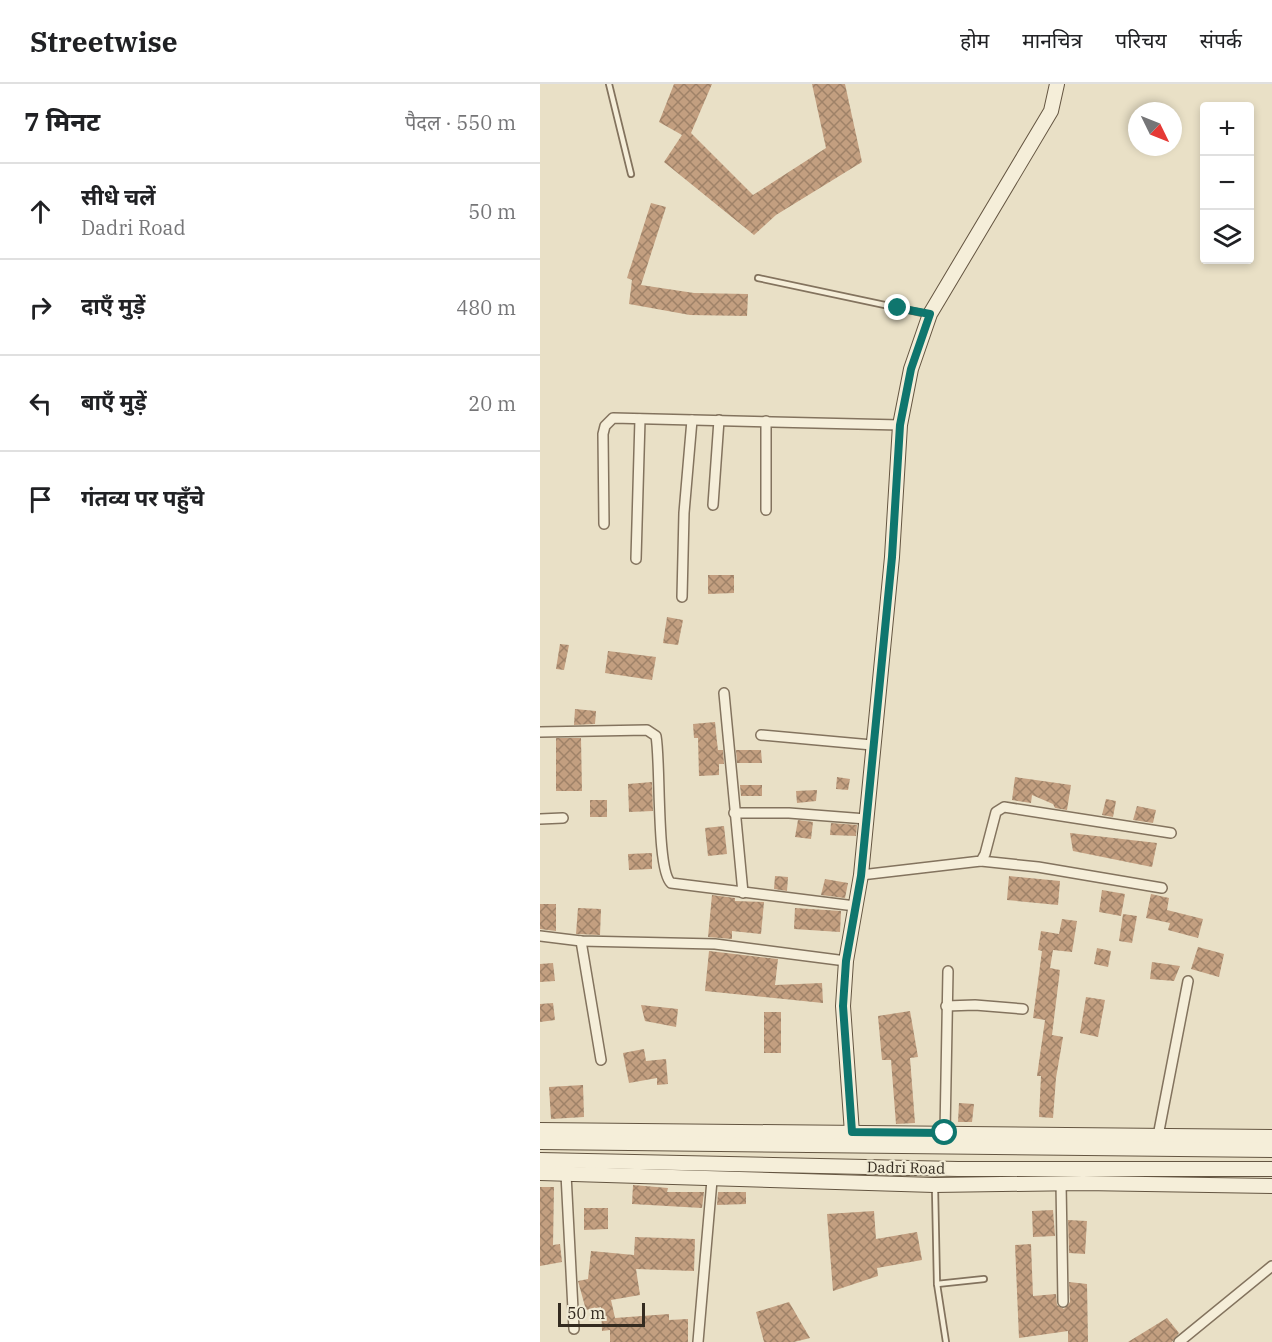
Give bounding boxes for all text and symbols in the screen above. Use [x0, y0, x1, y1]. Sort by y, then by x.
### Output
text: Streetwise [30, 23, 177, 60]
text: होम [960, 26, 989, 54]
text: मानचित्र [1022, 26, 1082, 54]
text: परिचय [1115, 26, 1167, 54]
text: संपर्क [1200, 26, 1242, 54]
north arrow [1128, 102, 1182, 156]
map controls [1200, 102, 1254, 264]
button: + [1200, 102, 1254, 156]
text: 7 मिनट [24, 104, 100, 138]
text: पैदल · 550 m [405, 109, 516, 136]
button: − [1200, 156, 1254, 210]
text: सीधे चलें [81, 182, 155, 211]
icon: ahead [24, 195, 57, 228]
text: 50 m [468, 198, 516, 225]
button: layers [1200, 210, 1254, 264]
text: Dadri Road [81, 214, 186, 241]
icon: right [24, 291, 57, 324]
text: दाएँ मुड़ें [81, 291, 145, 320]
text: 480 m [456, 294, 516, 321]
route end [884, 294, 910, 320]
icon: left [24, 387, 57, 420]
text: बाएँ मुड़ें [81, 387, 146, 416]
text: 20 m [468, 390, 516, 417]
icon: arrive [24, 483, 57, 516]
text: गंतव्य पर पहुँचे [81, 483, 204, 512]
route start [931, 1119, 957, 1145]
street label: Dadri Road [867, 1157, 945, 1178]
scale bar [558, 1300, 645, 1328]
text: 50 m [567, 1303, 605, 1323]

